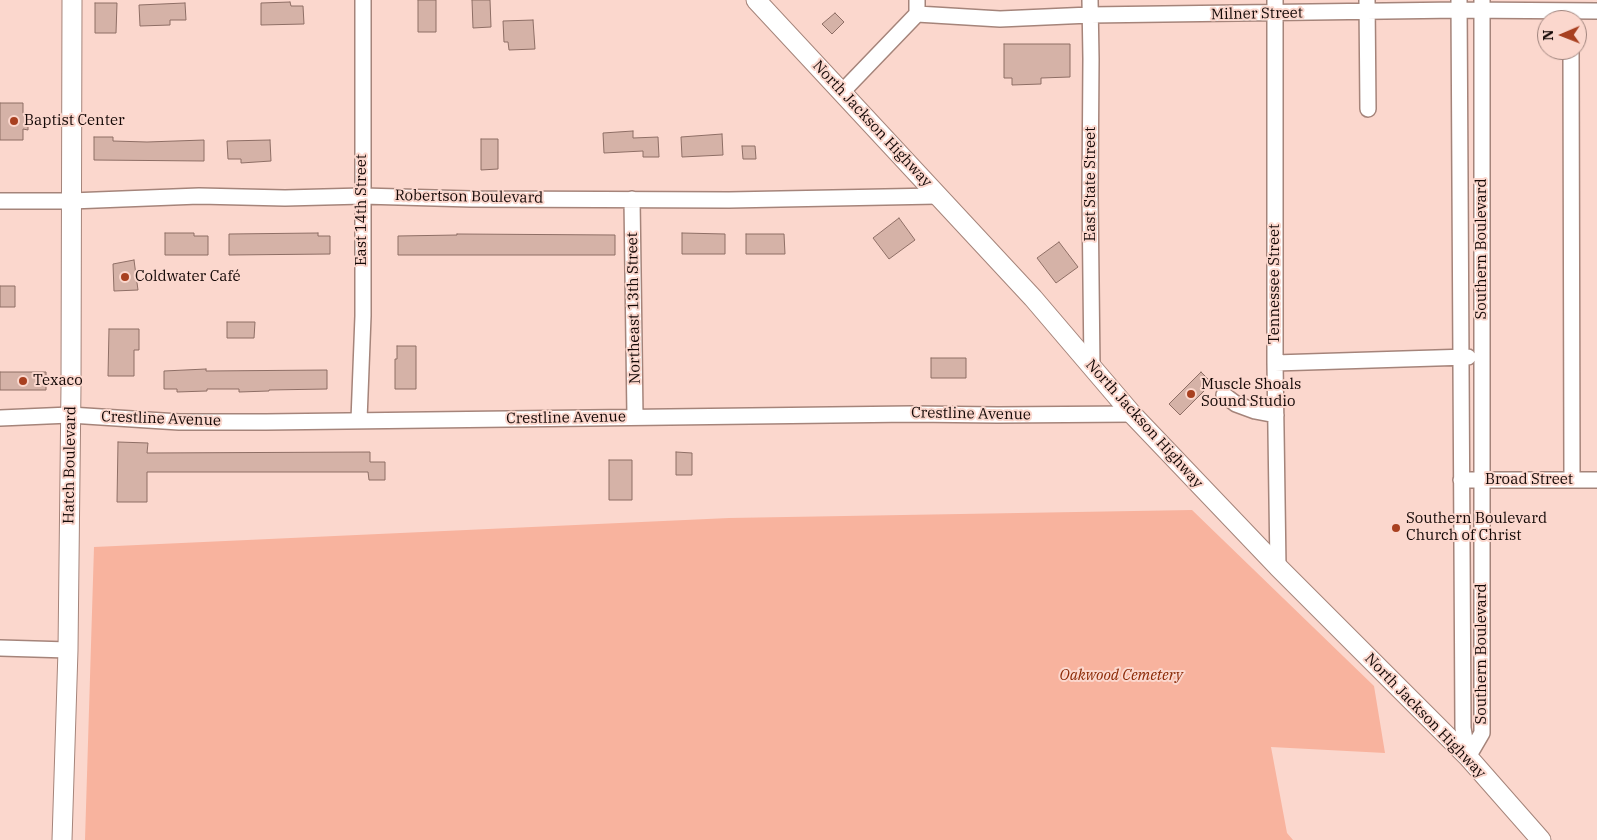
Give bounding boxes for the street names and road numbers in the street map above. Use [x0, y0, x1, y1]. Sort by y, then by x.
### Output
street label: Milner Street [1211, 4, 1303, 24]
street label: North Jackson Highway [809, 57, 935, 191]
street label: East State Street [1082, 127, 1100, 241]
street label: East 14th Street [353, 154, 371, 266]
street label: Southern Boulevard [1473, 178, 1491, 320]
street label: Robertson Boulevard [395, 187, 543, 207]
street label: Tennessee Street [1266, 224, 1284, 344]
street label: Northeast 13th Street [624, 232, 644, 384]
street label: North Jackson Highway [1082, 356, 1206, 492]
street label: Crestline Avenue [911, 404, 1031, 424]
street label: Hatch Boulevard [60, 406, 80, 524]
street label: Crestline Avenue [101, 408, 221, 430]
street label: Crestline Avenue [506, 408, 626, 428]
street label: Broad Street [1485, 471, 1573, 489]
street label: Southern Boulevard [1473, 583, 1491, 725]
street label: North Jackson Highway [1361, 650, 1489, 782]

